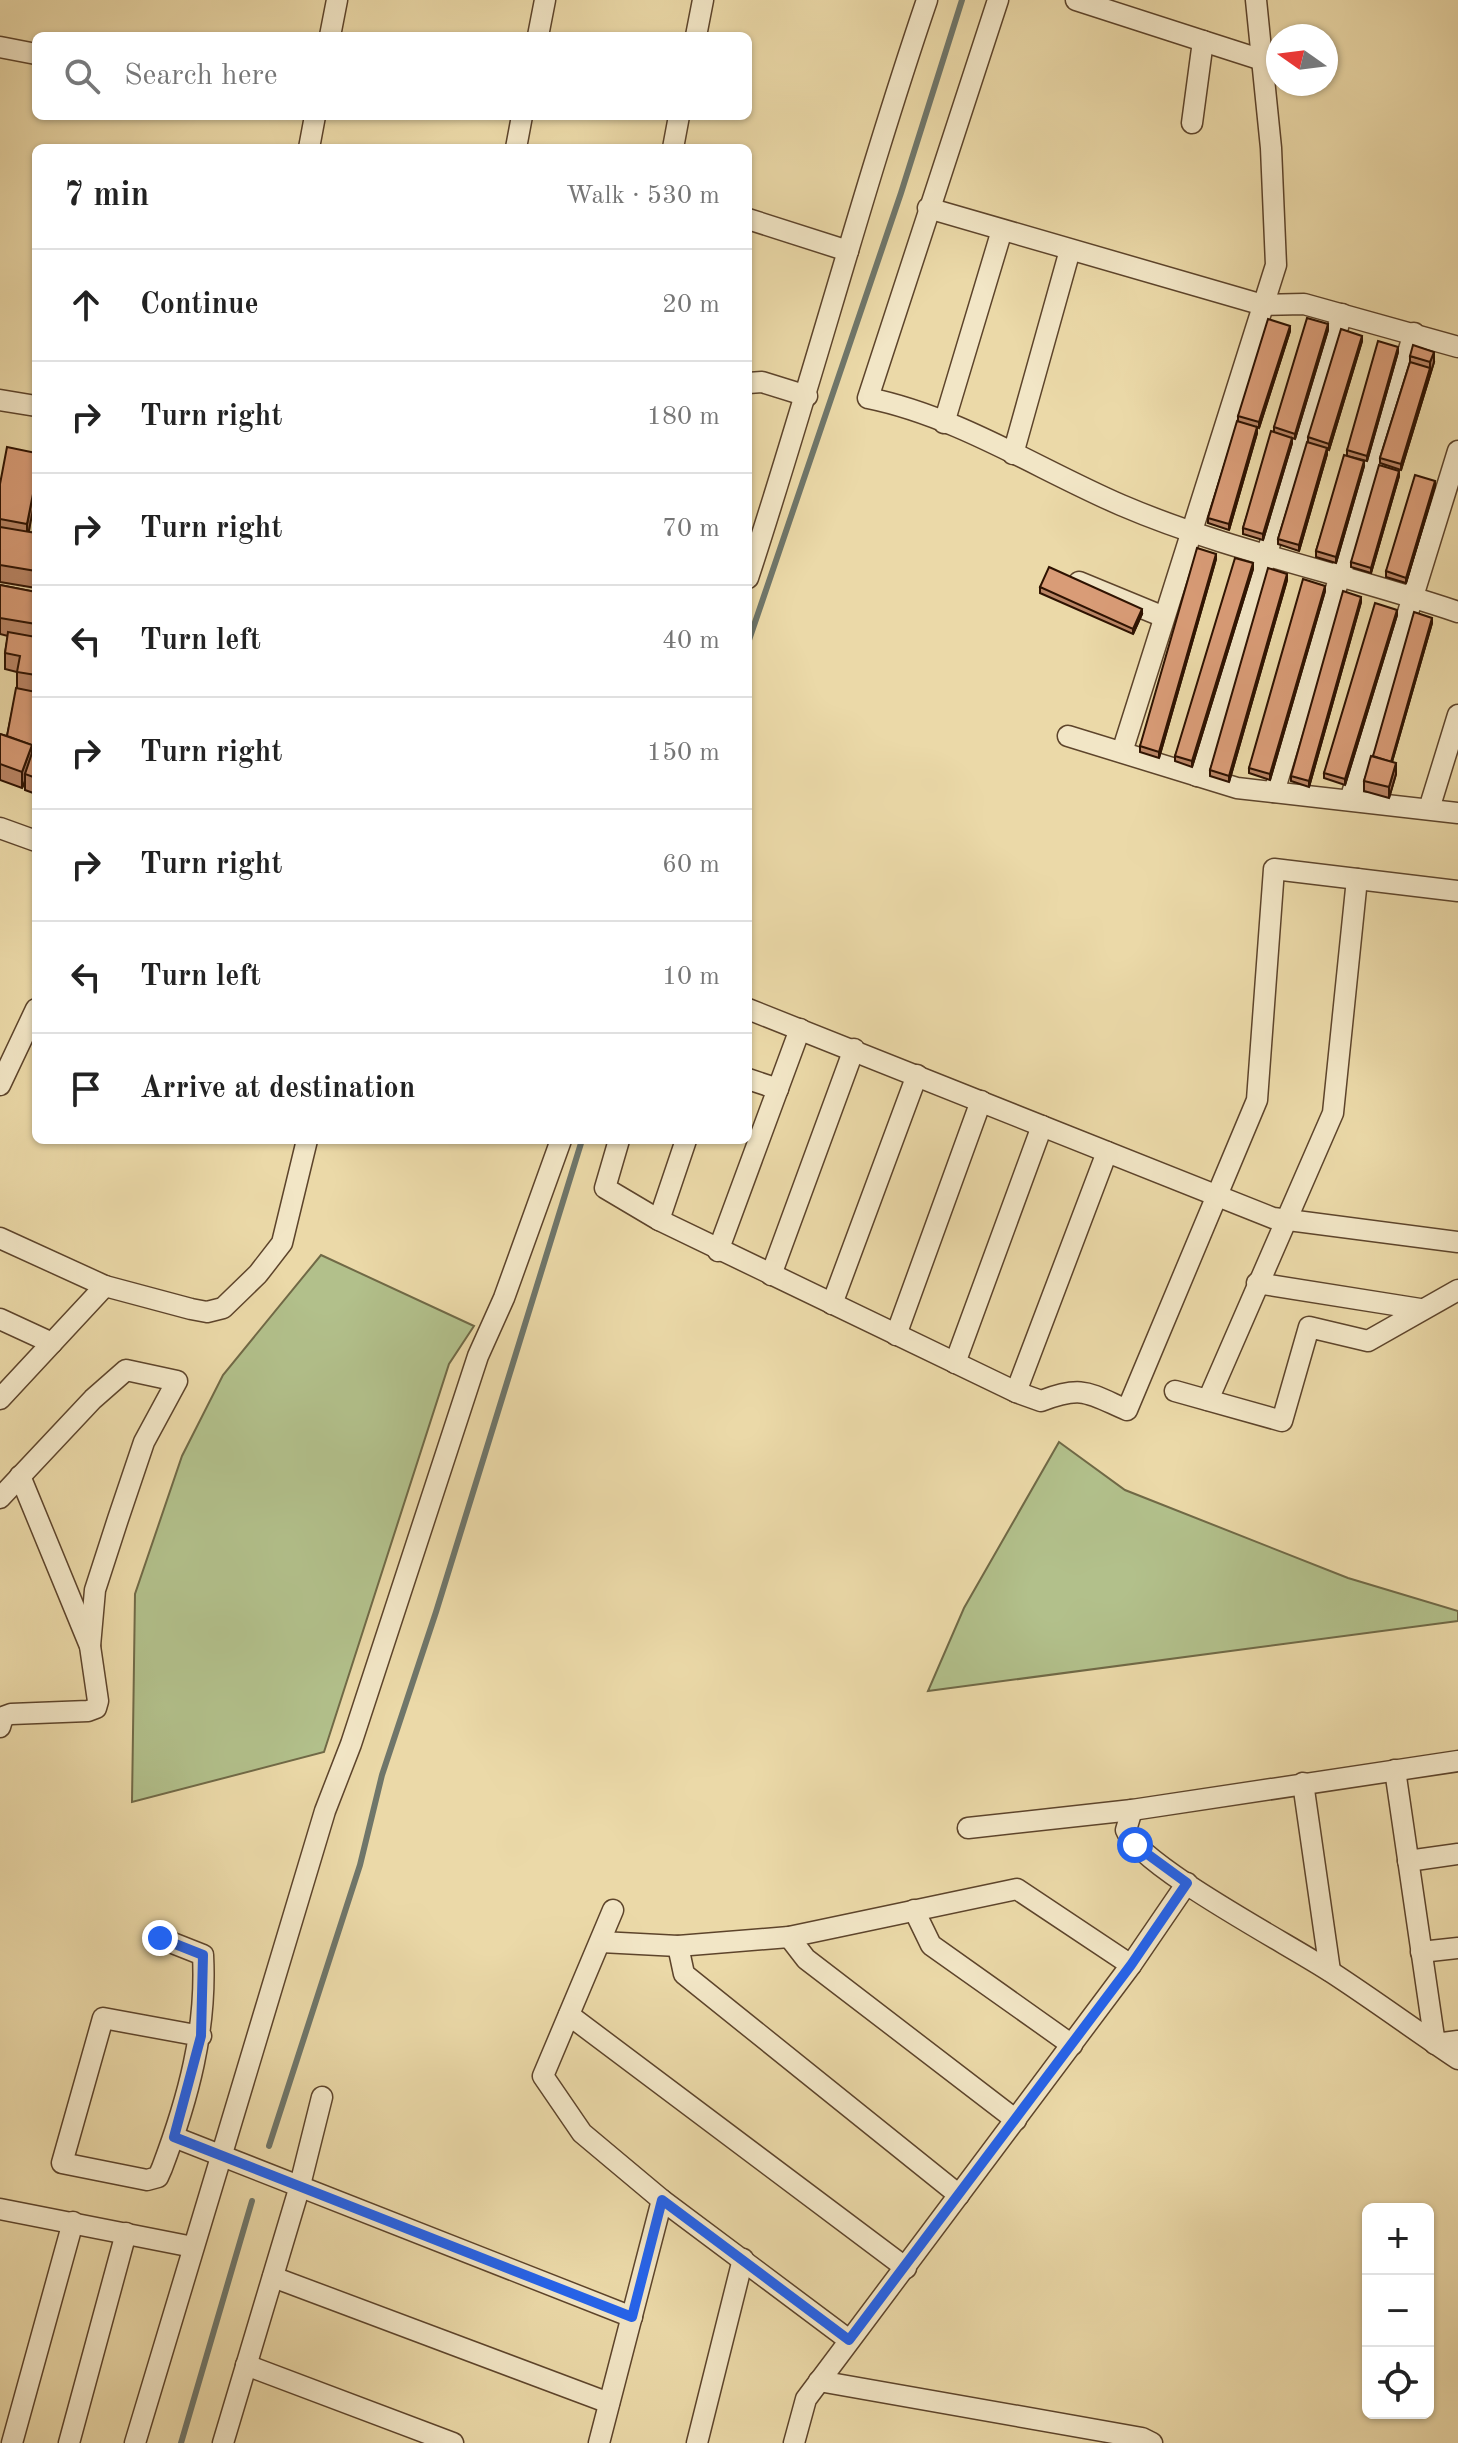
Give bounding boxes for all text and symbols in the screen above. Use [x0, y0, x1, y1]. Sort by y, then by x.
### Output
north arrow [1266, 24, 1338, 96]
search box [32, 32, 752, 120]
icon: search [60, 54, 104, 98]
text: Search here [124, 61, 278, 91]
text: 7 min [64, 179, 149, 213]
text: Walk · 530 m [566, 183, 720, 209]
icon: ahead [64, 283, 108, 327]
text: Continue [140, 290, 259, 320]
text: 20 m [662, 292, 720, 318]
icon: right [64, 395, 108, 439]
text: Turn right [140, 402, 282, 432]
text: 180 m [647, 404, 720, 430]
icon: right [64, 507, 108, 551]
text: Turn right [140, 514, 282, 544]
text: 70 m [662, 516, 720, 542]
icon: left [64, 619, 108, 663]
text: Turn left [140, 626, 261, 656]
text: 40 m [662, 628, 720, 654]
icon: right [64, 731, 108, 775]
text: Turn right [140, 738, 282, 768]
text: 150 m [647, 740, 720, 766]
icon: right [64, 843, 108, 887]
text: Turn right [140, 850, 282, 880]
text: 60 m [662, 852, 720, 878]
icon: left [64, 955, 108, 999]
text: Turn left [140, 962, 261, 992]
text: 10 m [662, 964, 720, 990]
icon: arrive [64, 1067, 108, 1111]
text: Arrive at destination [140, 1074, 415, 1104]
route start [1117, 1827, 1153, 1863]
route end [142, 1920, 178, 1956]
map controls [1362, 2203, 1434, 2419]
button: + [1362, 2203, 1434, 2275]
button: − [1362, 2275, 1434, 2347]
button: locate [1362, 2347, 1434, 2419]

